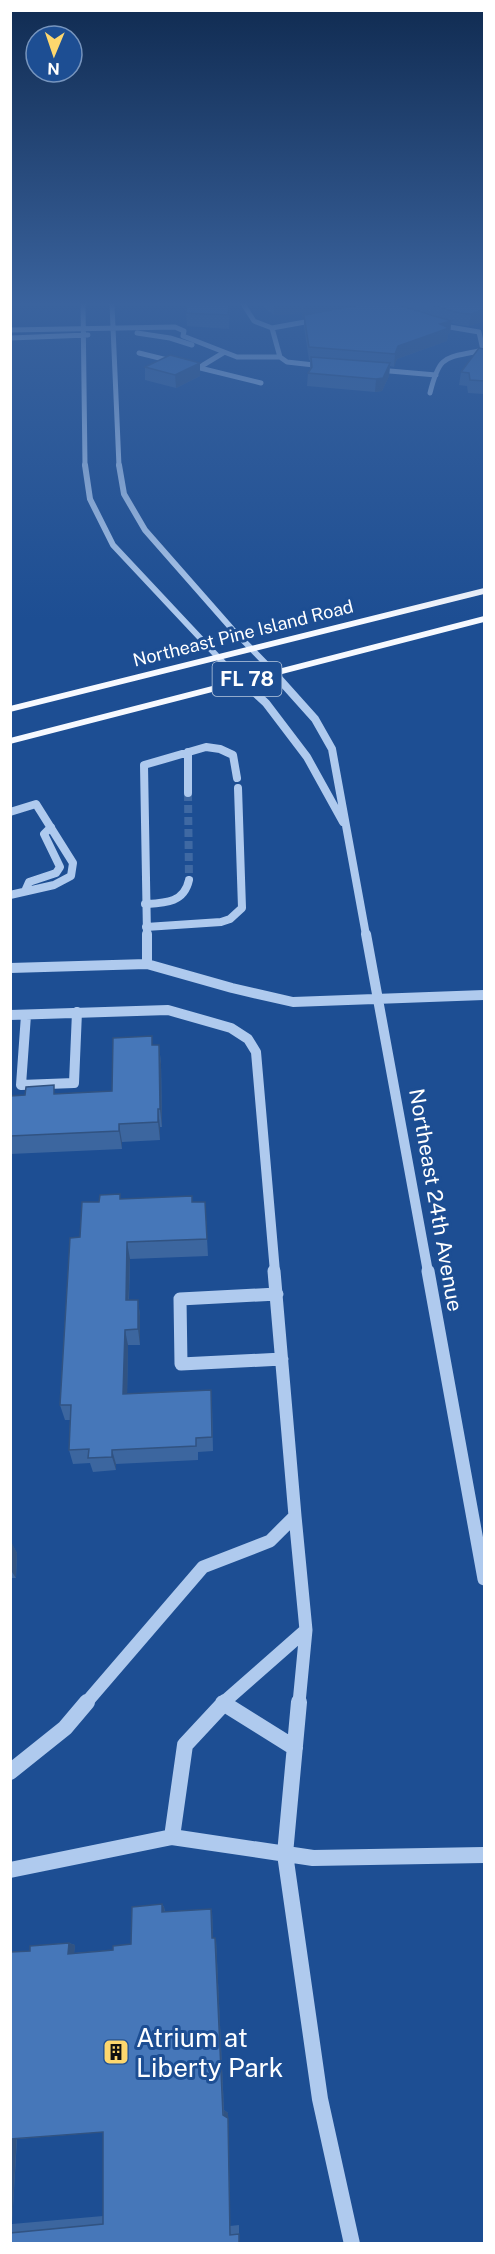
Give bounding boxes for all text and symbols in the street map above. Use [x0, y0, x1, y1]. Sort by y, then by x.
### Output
north arrow [24, 24, 84, 84]
text: N [47, 59, 60, 78]
street label: Northeast Pine Island Road [131, 595, 355, 671]
road number: FL 78 [212, 662, 282, 696]
street label: Northeast 24th Avenue [404, 1087, 468, 1313]
place label: Atrium at Liberty Park [136, 2022, 283, 2083]
building icon: Atrium at Liberty Park [101, 2037, 131, 2067]

